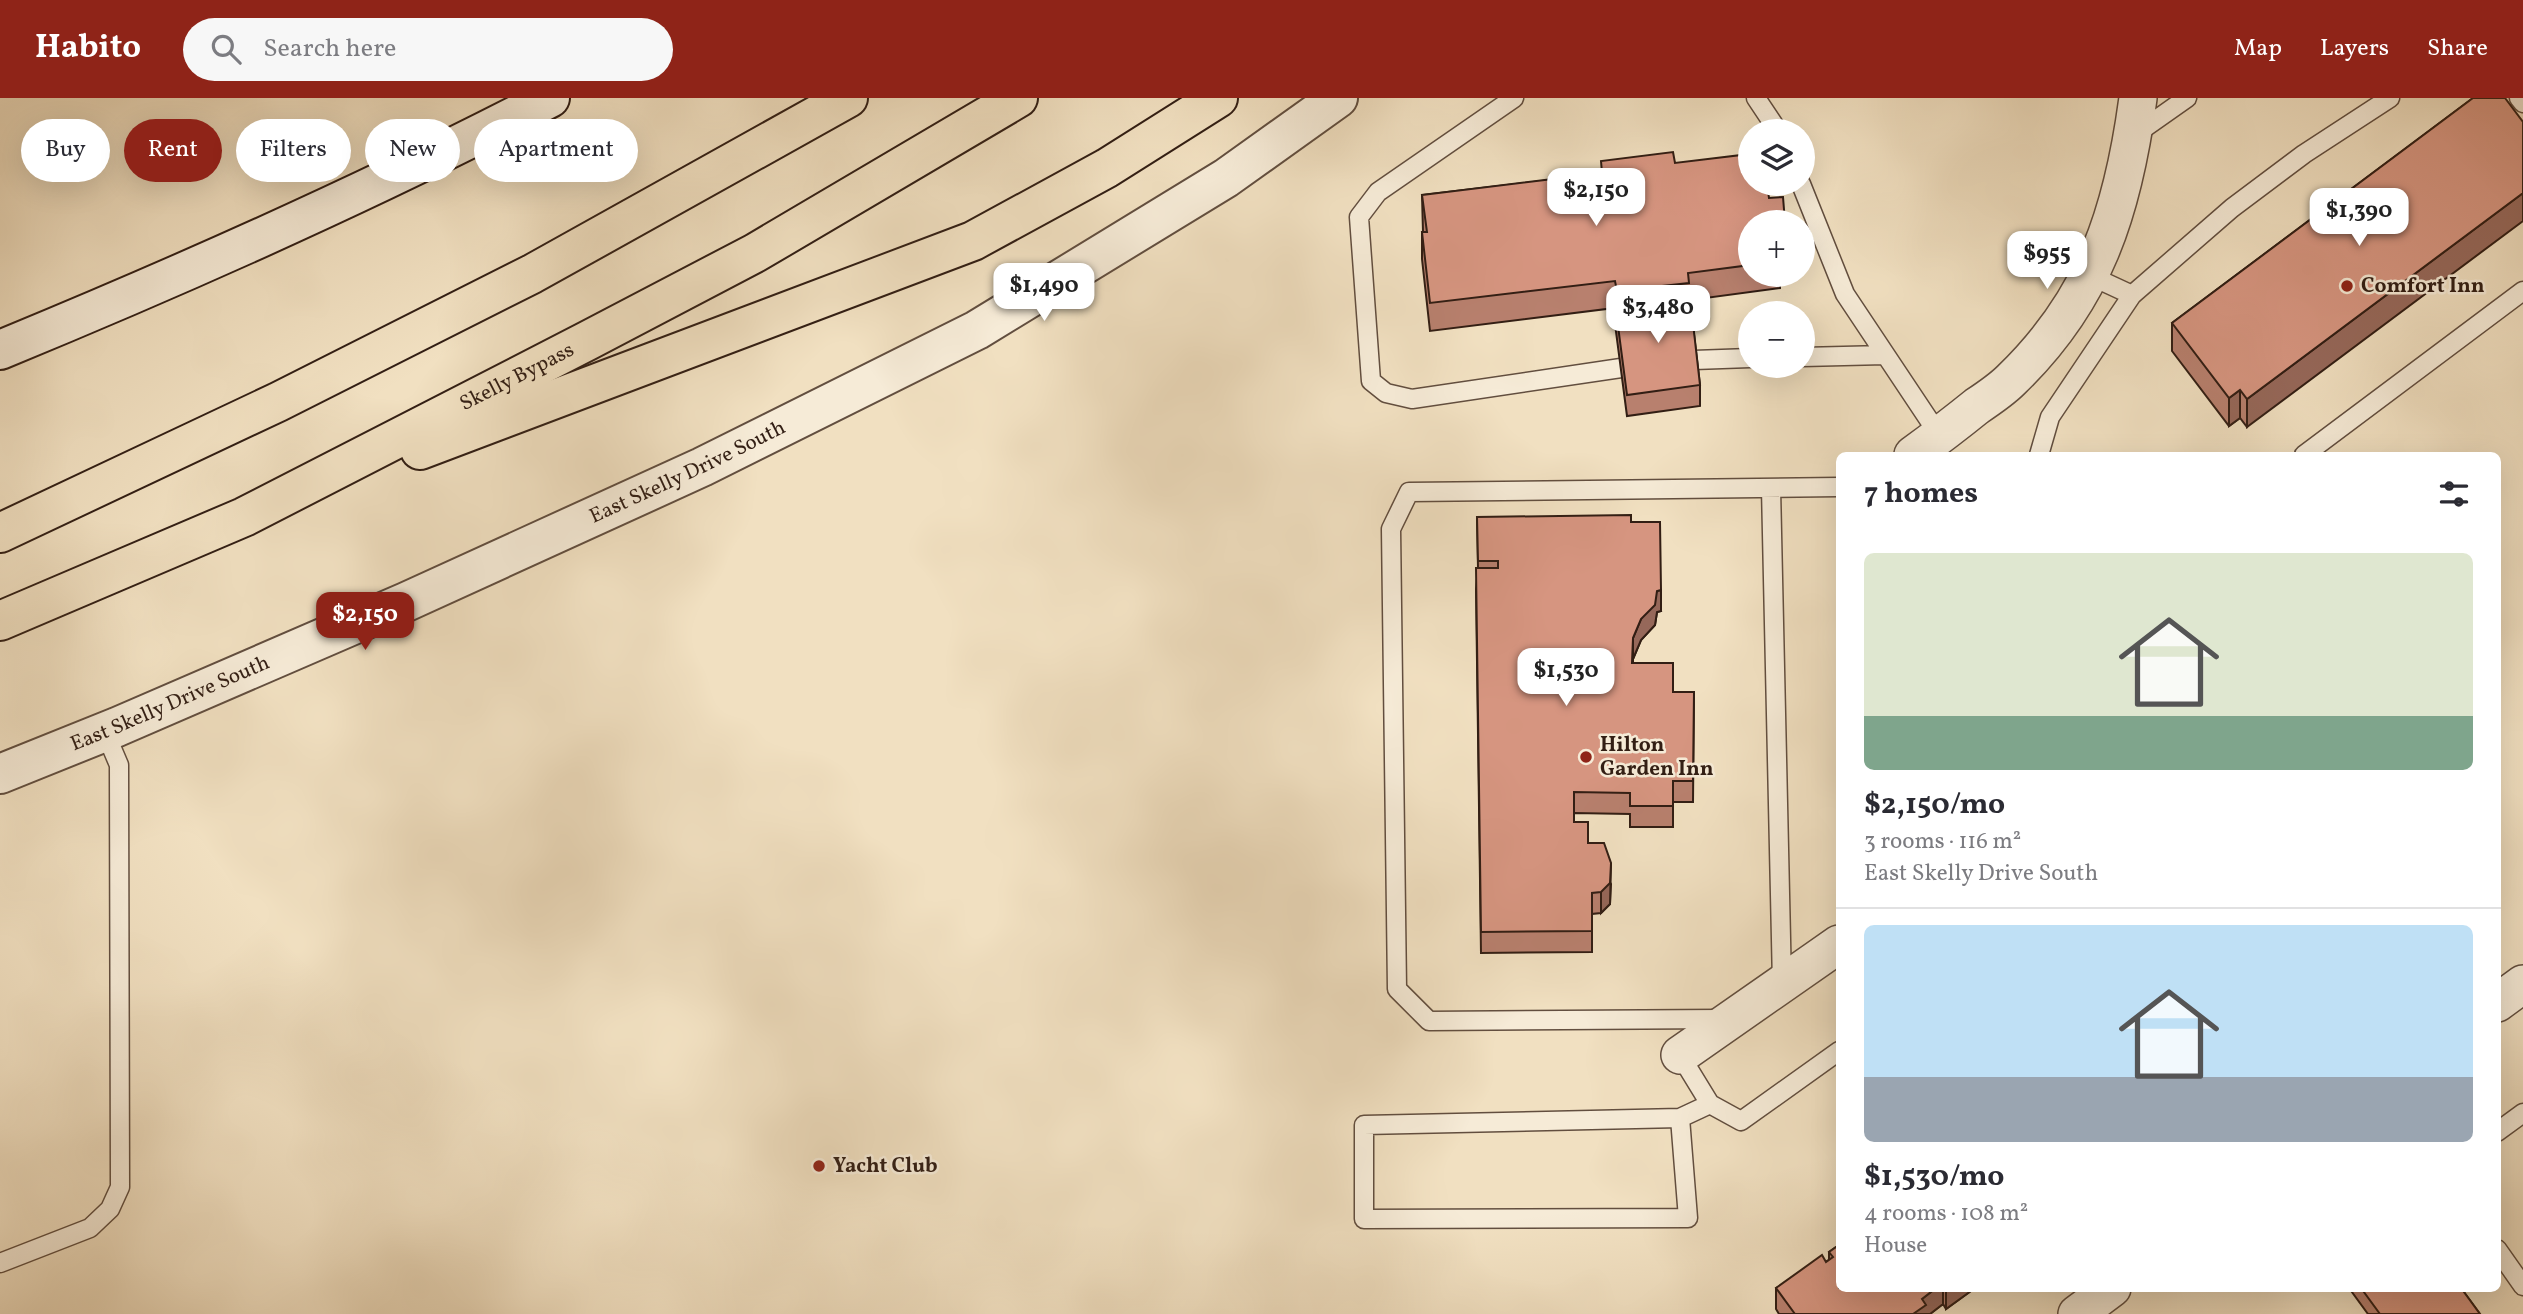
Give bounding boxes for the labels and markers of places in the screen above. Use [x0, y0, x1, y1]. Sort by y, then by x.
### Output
pin: $2,150 [1539, 169, 1653, 228]
pin: $1,390 [2302, 188, 2416, 248]
pin: $955 [2006, 232, 2088, 291]
pin: $1,490 [987, 264, 1101, 323]
place label: Comfort Inn [2361, 272, 2485, 301]
marker: Comfort Inn [2339, 278, 2355, 294]
pin: $3,480 [1601, 286, 1715, 345]
pin: $2,150 [308, 592, 422, 652]
pin: $1,530 [1509, 648, 1623, 708]
place label: Hilton Garden Inn [1600, 731, 1714, 784]
marker: Hilton Garden Inn [1578, 749, 1594, 765]
place label: Yacht Club [833, 1152, 938, 1181]
marker: Yacht Club [811, 1158, 827, 1174]

